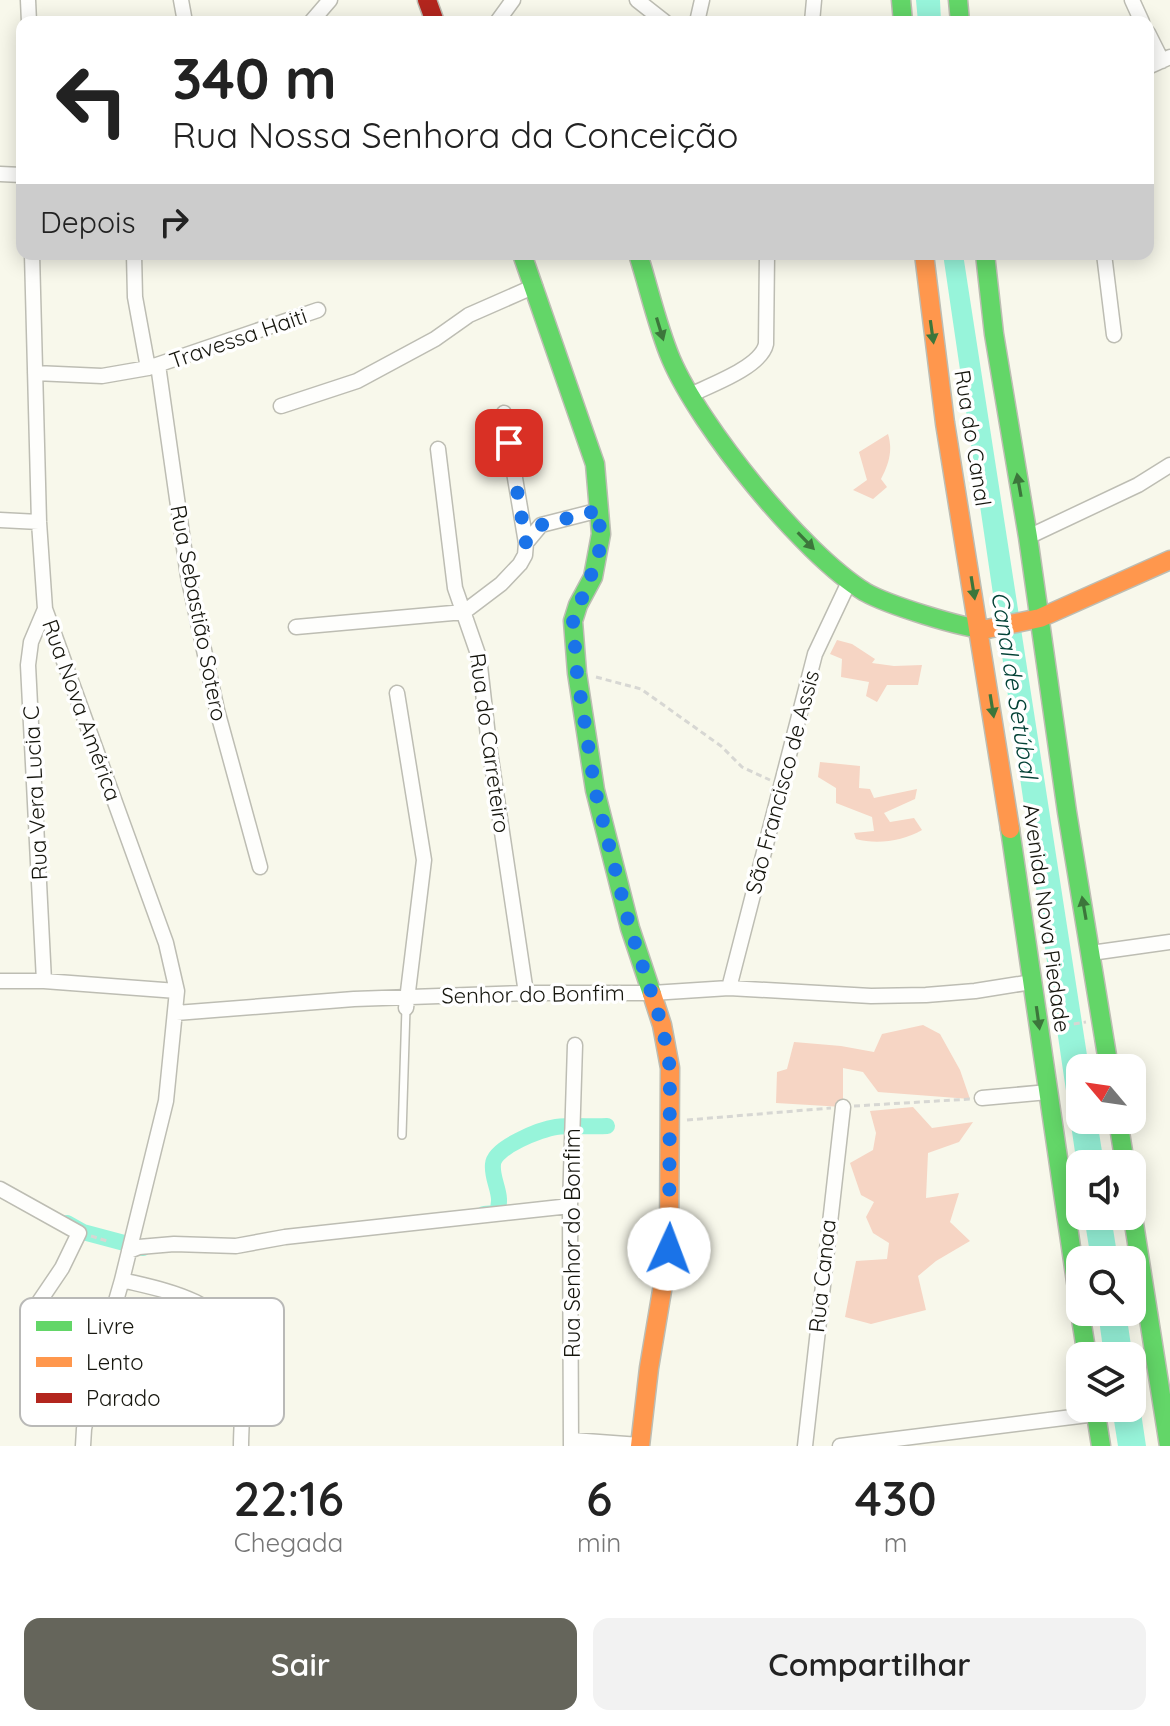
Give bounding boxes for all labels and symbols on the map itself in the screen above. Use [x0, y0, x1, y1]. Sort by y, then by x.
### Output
street label: Travessa Haiti [166, 301, 310, 375]
one-way arrow [655, 317, 667, 341]
one-way arrow [926, 319, 939, 344]
street label: Rua do Canal [948, 368, 998, 508]
pin [475, 409, 543, 477]
one-way arrow [1012, 473, 1024, 498]
street label: Rua Sebastião Sotero [164, 503, 234, 723]
one-way arrow [796, 531, 815, 550]
one-way arrow [967, 576, 980, 601]
water label: Canal de Setúbal [985, 589, 1045, 783]
street label: Rua Nova América [36, 615, 128, 805]
street label: Rua do Carreteiro [464, 651, 516, 835]
street label: São Francisco de Assis [739, 667, 825, 897]
one-way arrow [986, 693, 999, 718]
street label: Rua Vera Lucia C [16, 705, 54, 881]
street label: Avenida Nova Piedade [1017, 802, 1077, 1034]
one-way arrow [1077, 895, 1089, 920]
street label: Senhor do Bonfim [441, 978, 625, 1010]
one-way arrow [1032, 1006, 1045, 1031]
north arrow [1066, 1054, 1146, 1134]
street label: Rua Senhor do Bonfim [558, 1128, 586, 1358]
position arrow [627, 1207, 711, 1291]
street label: Rua Canaa [802, 1218, 842, 1334]
legend [20, 1298, 284, 1426]
text: Livre [86, 1312, 134, 1340]
text: Lento [86, 1348, 144, 1376]
text: Parado [86, 1384, 161, 1412]

